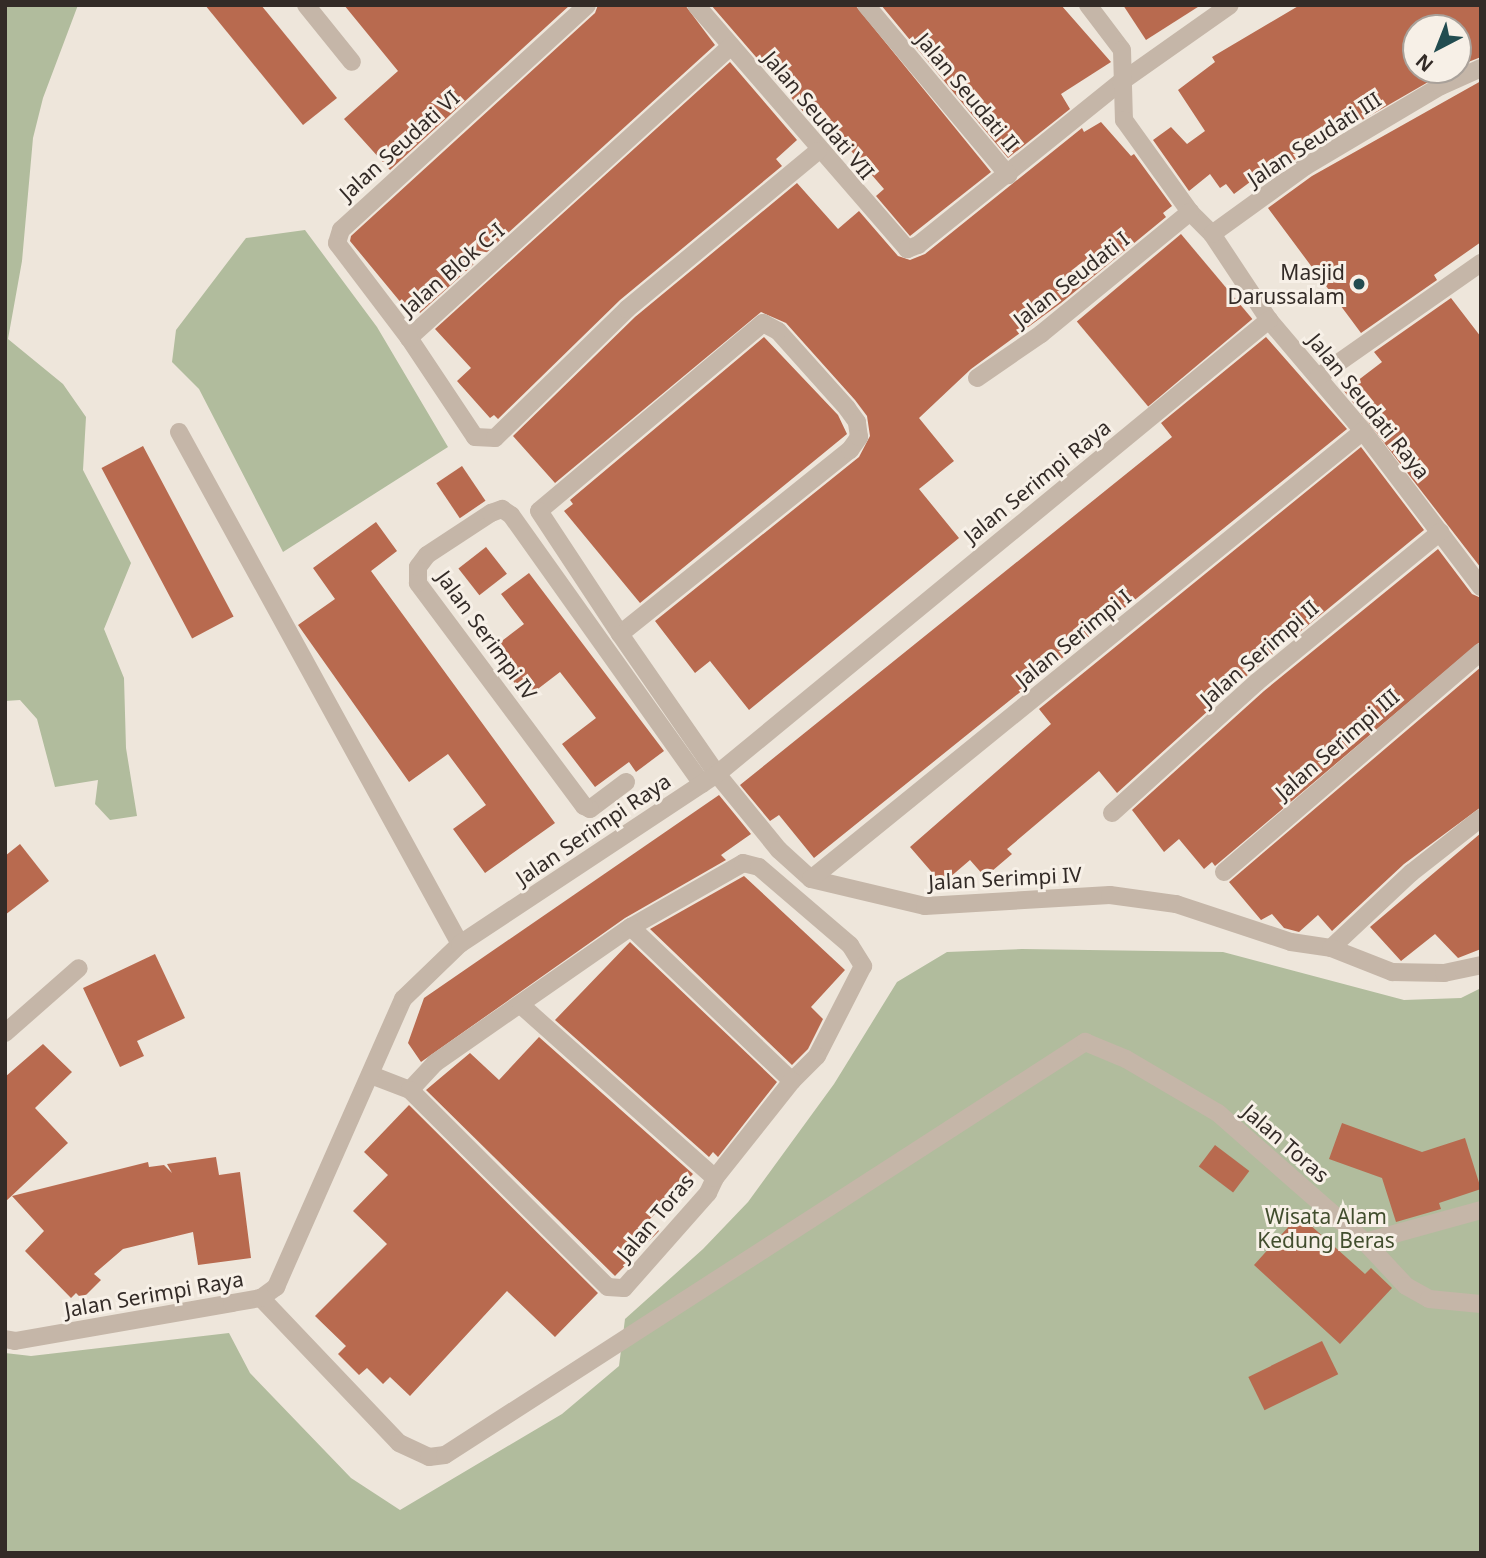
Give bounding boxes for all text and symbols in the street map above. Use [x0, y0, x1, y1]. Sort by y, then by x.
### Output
north arrow [1402, 14, 1472, 84]
street label: Jalan Seudati II [911, 28, 1025, 156]
street label: Jalan Seudati VII [758, 46, 880, 184]
text: N [1410, 48, 1439, 78]
street label: Jalan Seudati VI [334, 85, 464, 205]
street label: Jalan Seudati III [1243, 86, 1385, 192]
street label: Jalan Blok C-I [395, 217, 509, 321]
street label: Jalan Seudati I [1008, 226, 1134, 332]
place label: Masjid Darussalam [1228, 259, 1345, 309]
marker: Masjid Darussalam [1351, 276, 1367, 292]
street label: Jalan Seudati Raya [1303, 328, 1435, 484]
street label: Jalan Serimpi Raya [959, 414, 1115, 548]
street label: Jalan Serimpi IV [432, 565, 542, 705]
street label: Jalan Serimpi I [1010, 584, 1136, 692]
street label: Jalan Serimpi II [1195, 595, 1323, 711]
street label: Jalan Serimpi III [1270, 684, 1404, 804]
street label: Jalan Serimpi Raya [511, 768, 675, 890]
street label: Jalan Serimpi IV [928, 861, 1082, 895]
street label: Jalan Toras [1238, 1099, 1334, 1187]
street label: Jalan Toras [611, 1168, 699, 1266]
park label: Wisata Alam Kedung Beras [1257, 1203, 1395, 1253]
street label: Jalan Serimpi Raya [63, 1266, 245, 1322]

